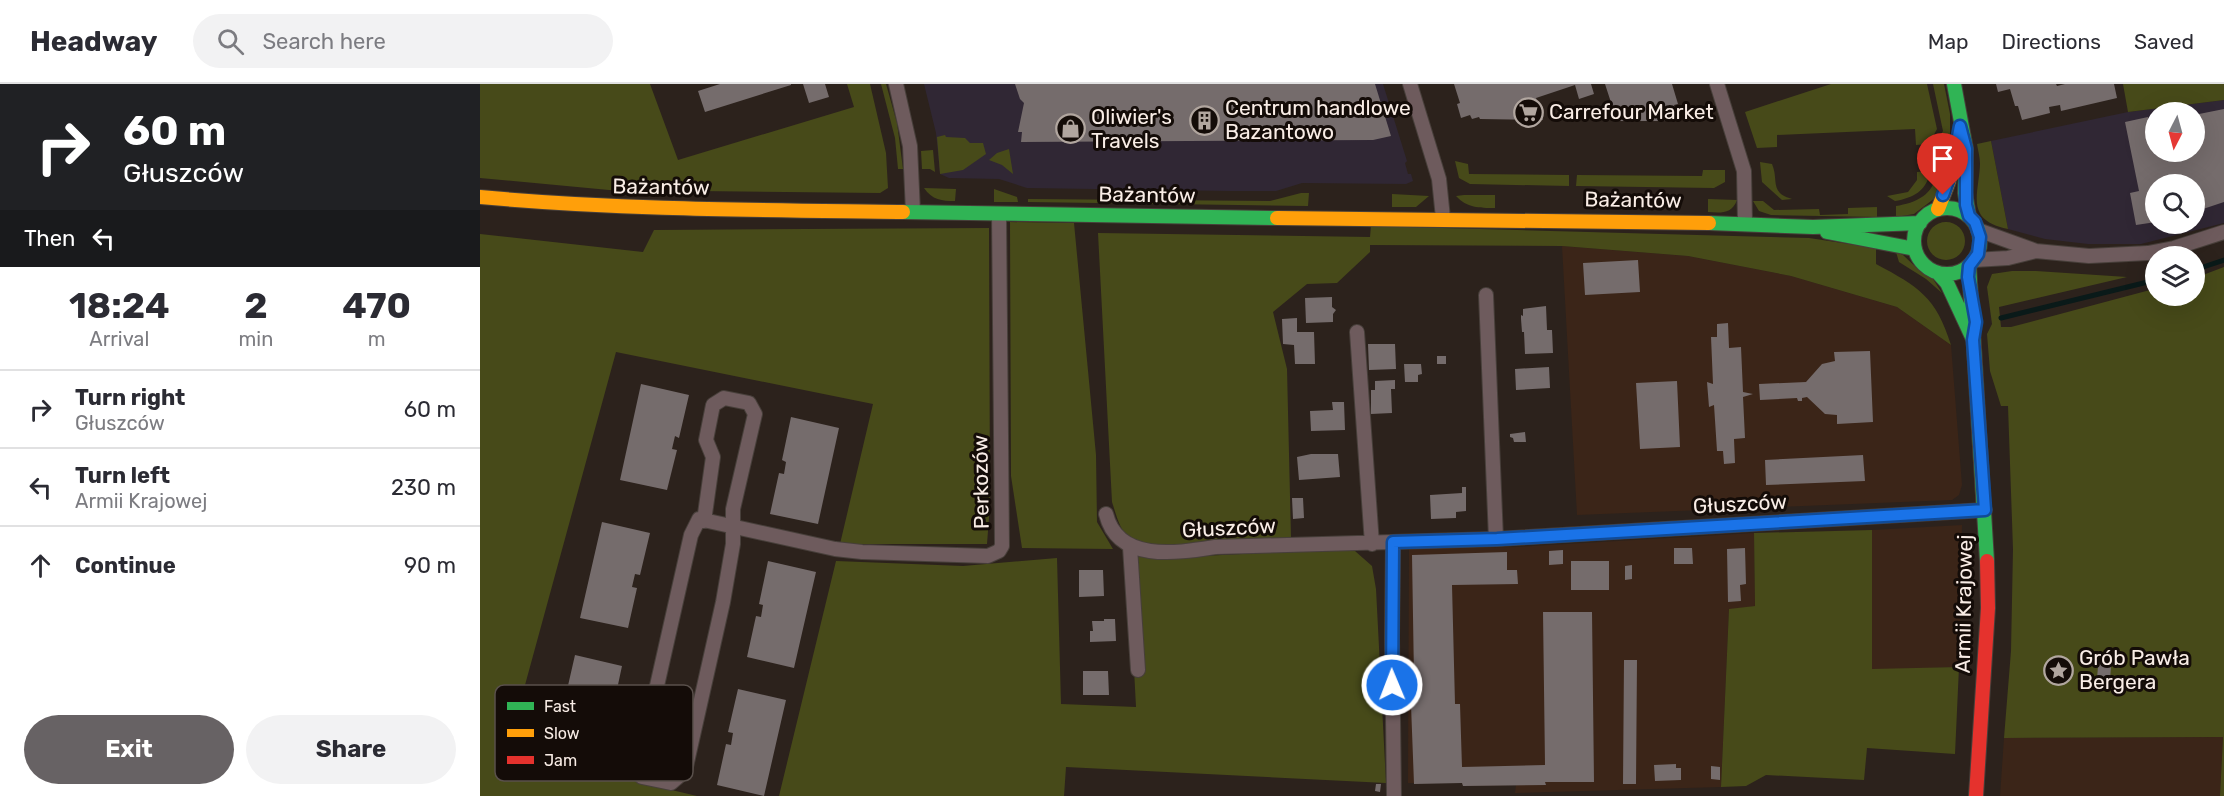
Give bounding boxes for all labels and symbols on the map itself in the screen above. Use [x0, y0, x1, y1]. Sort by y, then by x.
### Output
place label: Centrum handlowe Bazantowo [1225, 95, 1411, 144]
supermarket icon: Carrefour Market [1512, 96, 1544, 128]
place label: Carrefour Market [1549, 99, 1714, 124]
north arrow [2145, 102, 2205, 162]
place label: Oliwier's Travels [1091, 104, 1172, 153]
building icon: Centrum handlowe Bazantowo [1188, 104, 1220, 136]
shop icon: Oliwier's Travels [1054, 113, 1086, 145]
pin [1917, 133, 1968, 195]
street label: Bażantów [612, 173, 710, 200]
street label: Bażantów [1098, 181, 1196, 208]
street label: Bażantów [1584, 186, 1682, 213]
street label: Perkozów [967, 434, 994, 529]
street label: Głuszców [1692, 489, 1788, 518]
street label: Głuszców [1181, 513, 1277, 542]
street label: Armii Krajowej [1950, 534, 1977, 674]
place label: Grób Pawła Bergera [2079, 645, 2190, 694]
position arrow [1360, 653, 1424, 717]
place icon: Grób Pawła Bergera [2042, 654, 2074, 686]
legend [495, 685, 693, 781]
text: Fast [544, 697, 576, 716]
text: Slow [544, 724, 580, 743]
text: Jam [544, 751, 577, 770]

